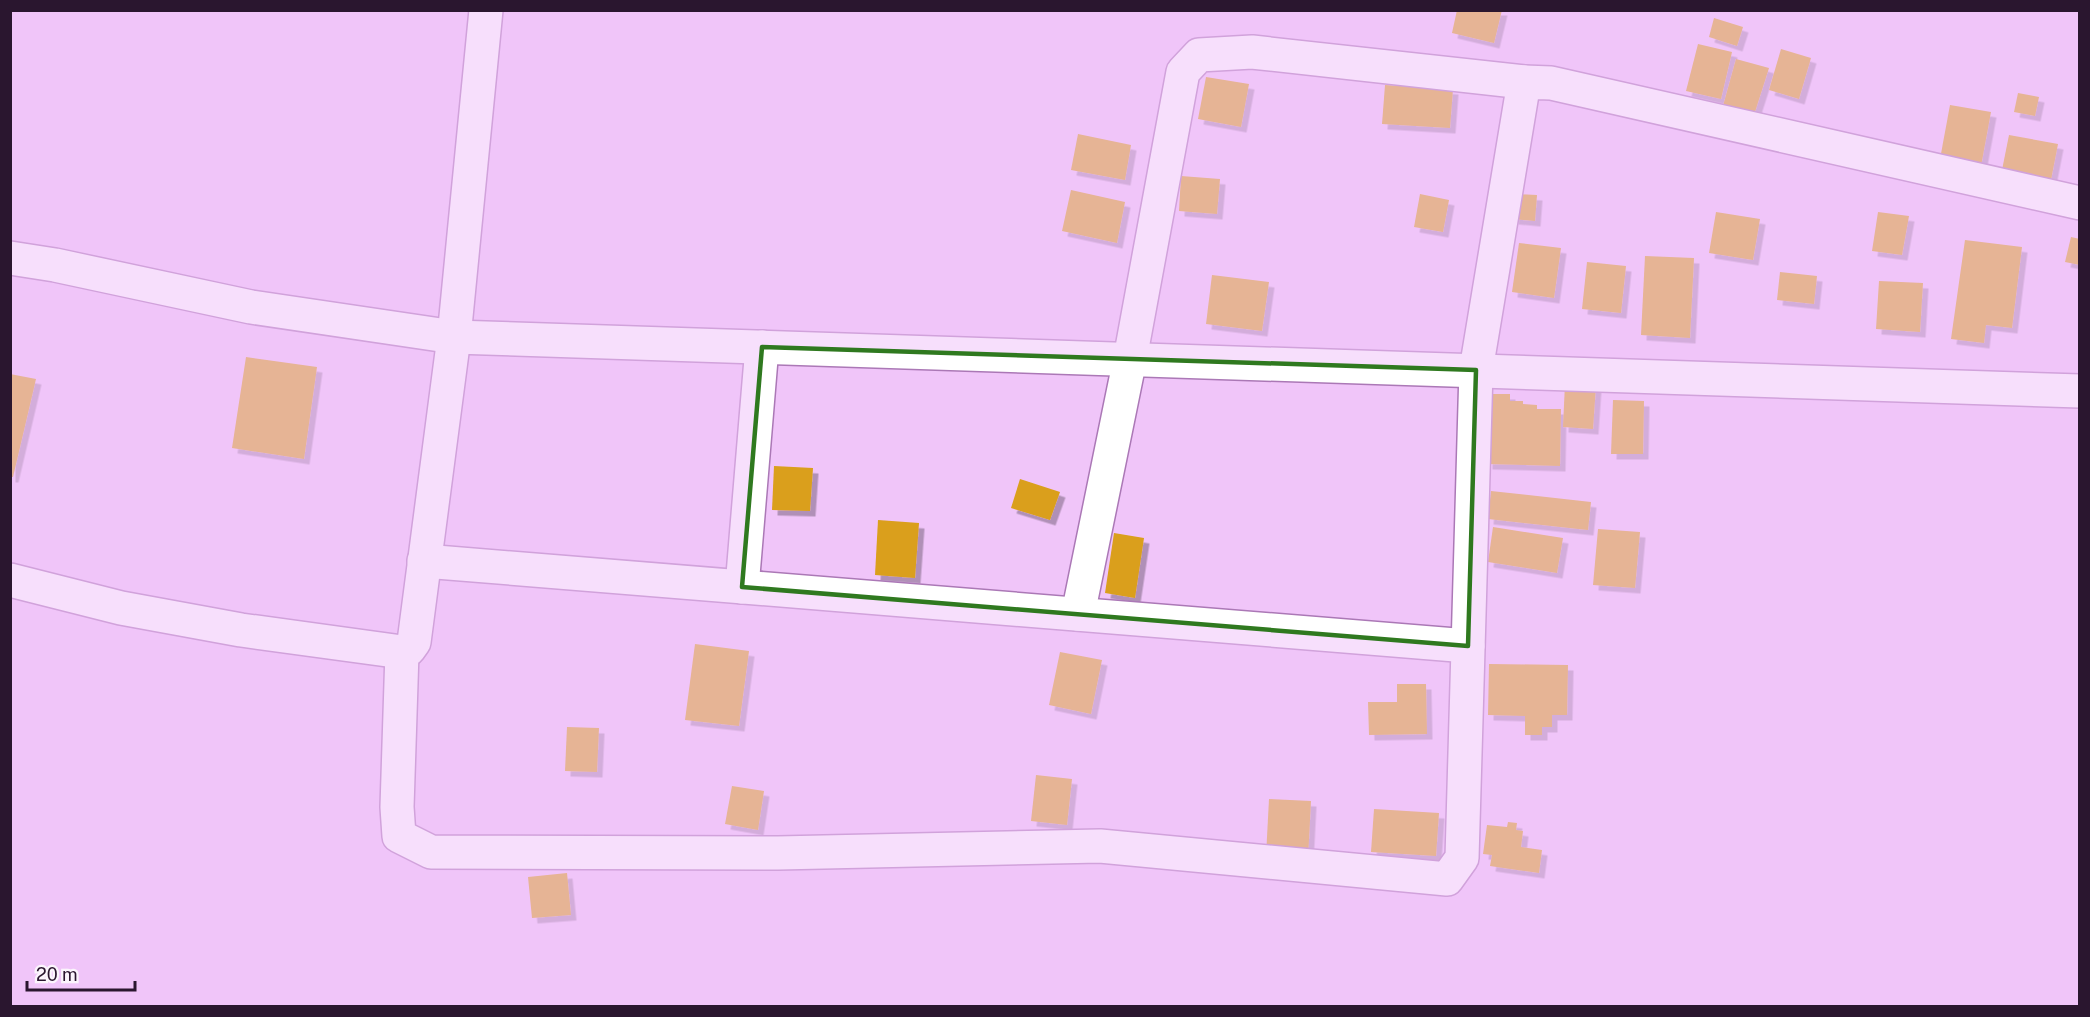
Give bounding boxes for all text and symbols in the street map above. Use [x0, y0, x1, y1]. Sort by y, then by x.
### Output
scale bar [27, 954, 135, 992]
text: 20 m [36, 964, 78, 985]

